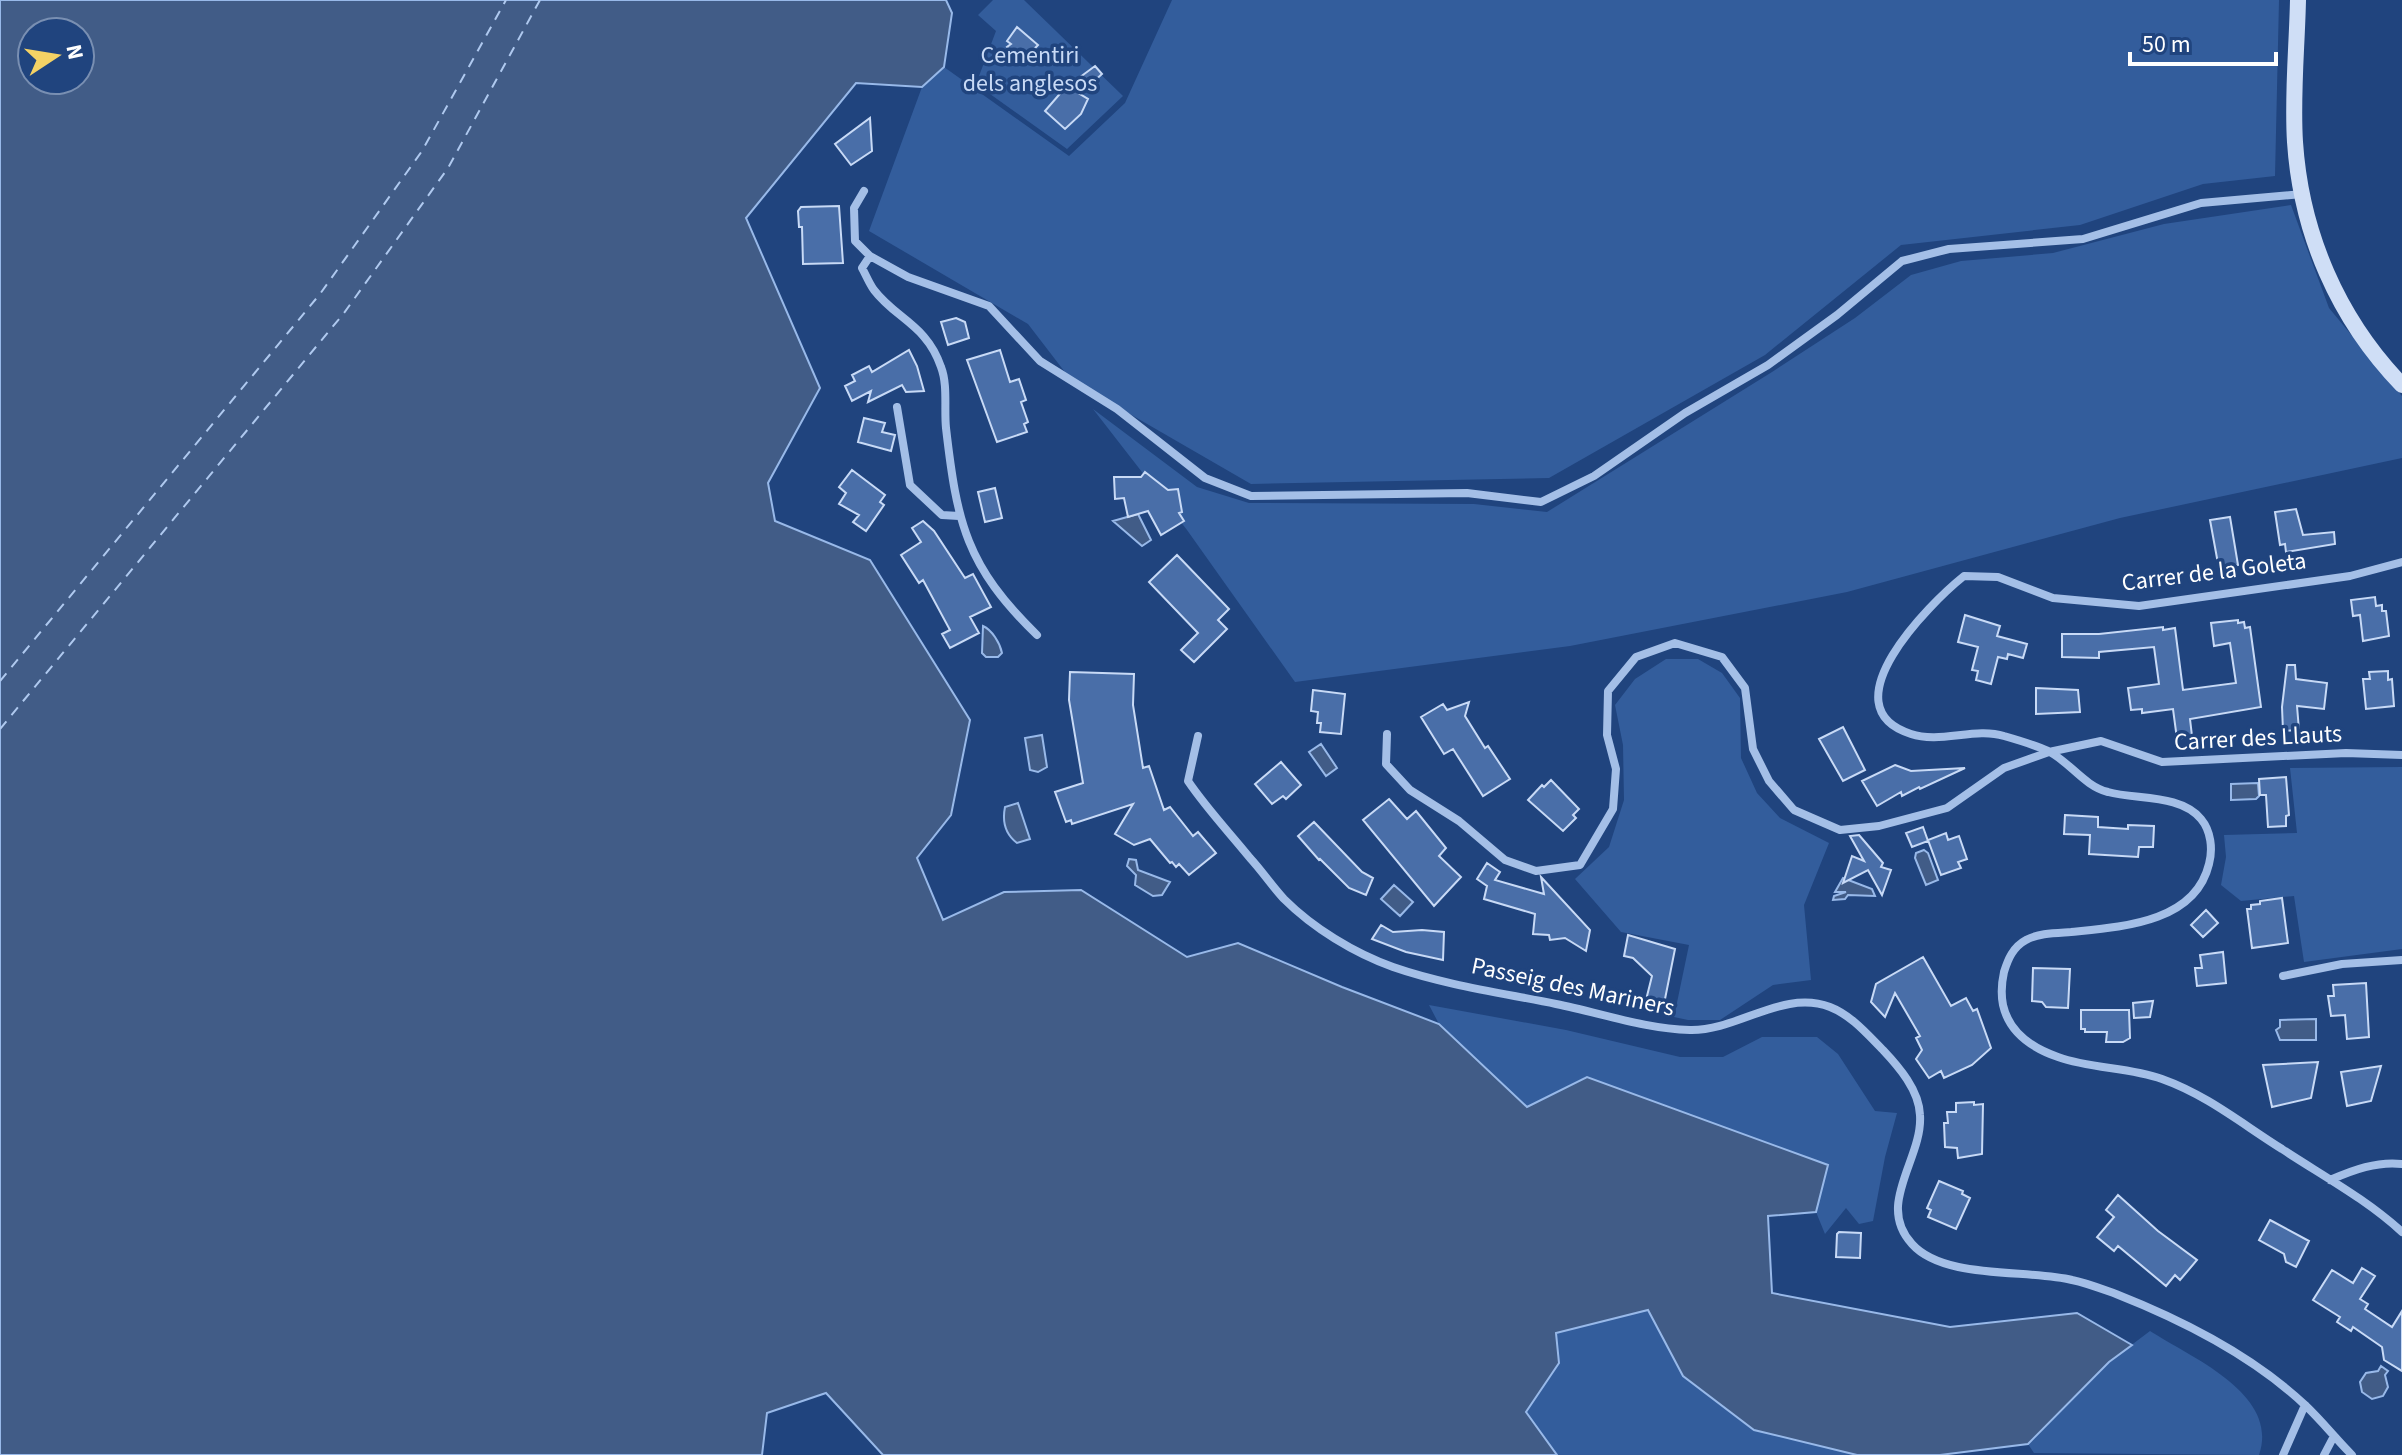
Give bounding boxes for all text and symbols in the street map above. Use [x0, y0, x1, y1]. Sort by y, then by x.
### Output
north arrow [16, 16, 96, 96]
scale bar [2130, 16, 2276, 66]
text: 50 m [2142, 27, 2191, 62]
park label: Cementiri dels anglesos [963, 38, 1097, 101]
text: N [57, 42, 92, 63]
street label: Carrer de la Goleta [2120, 543, 2308, 601]
street label: Carrer des Llauts [2173, 716, 2343, 760]
street label: Passeig des Mariners [1468, 948, 1678, 1026]

